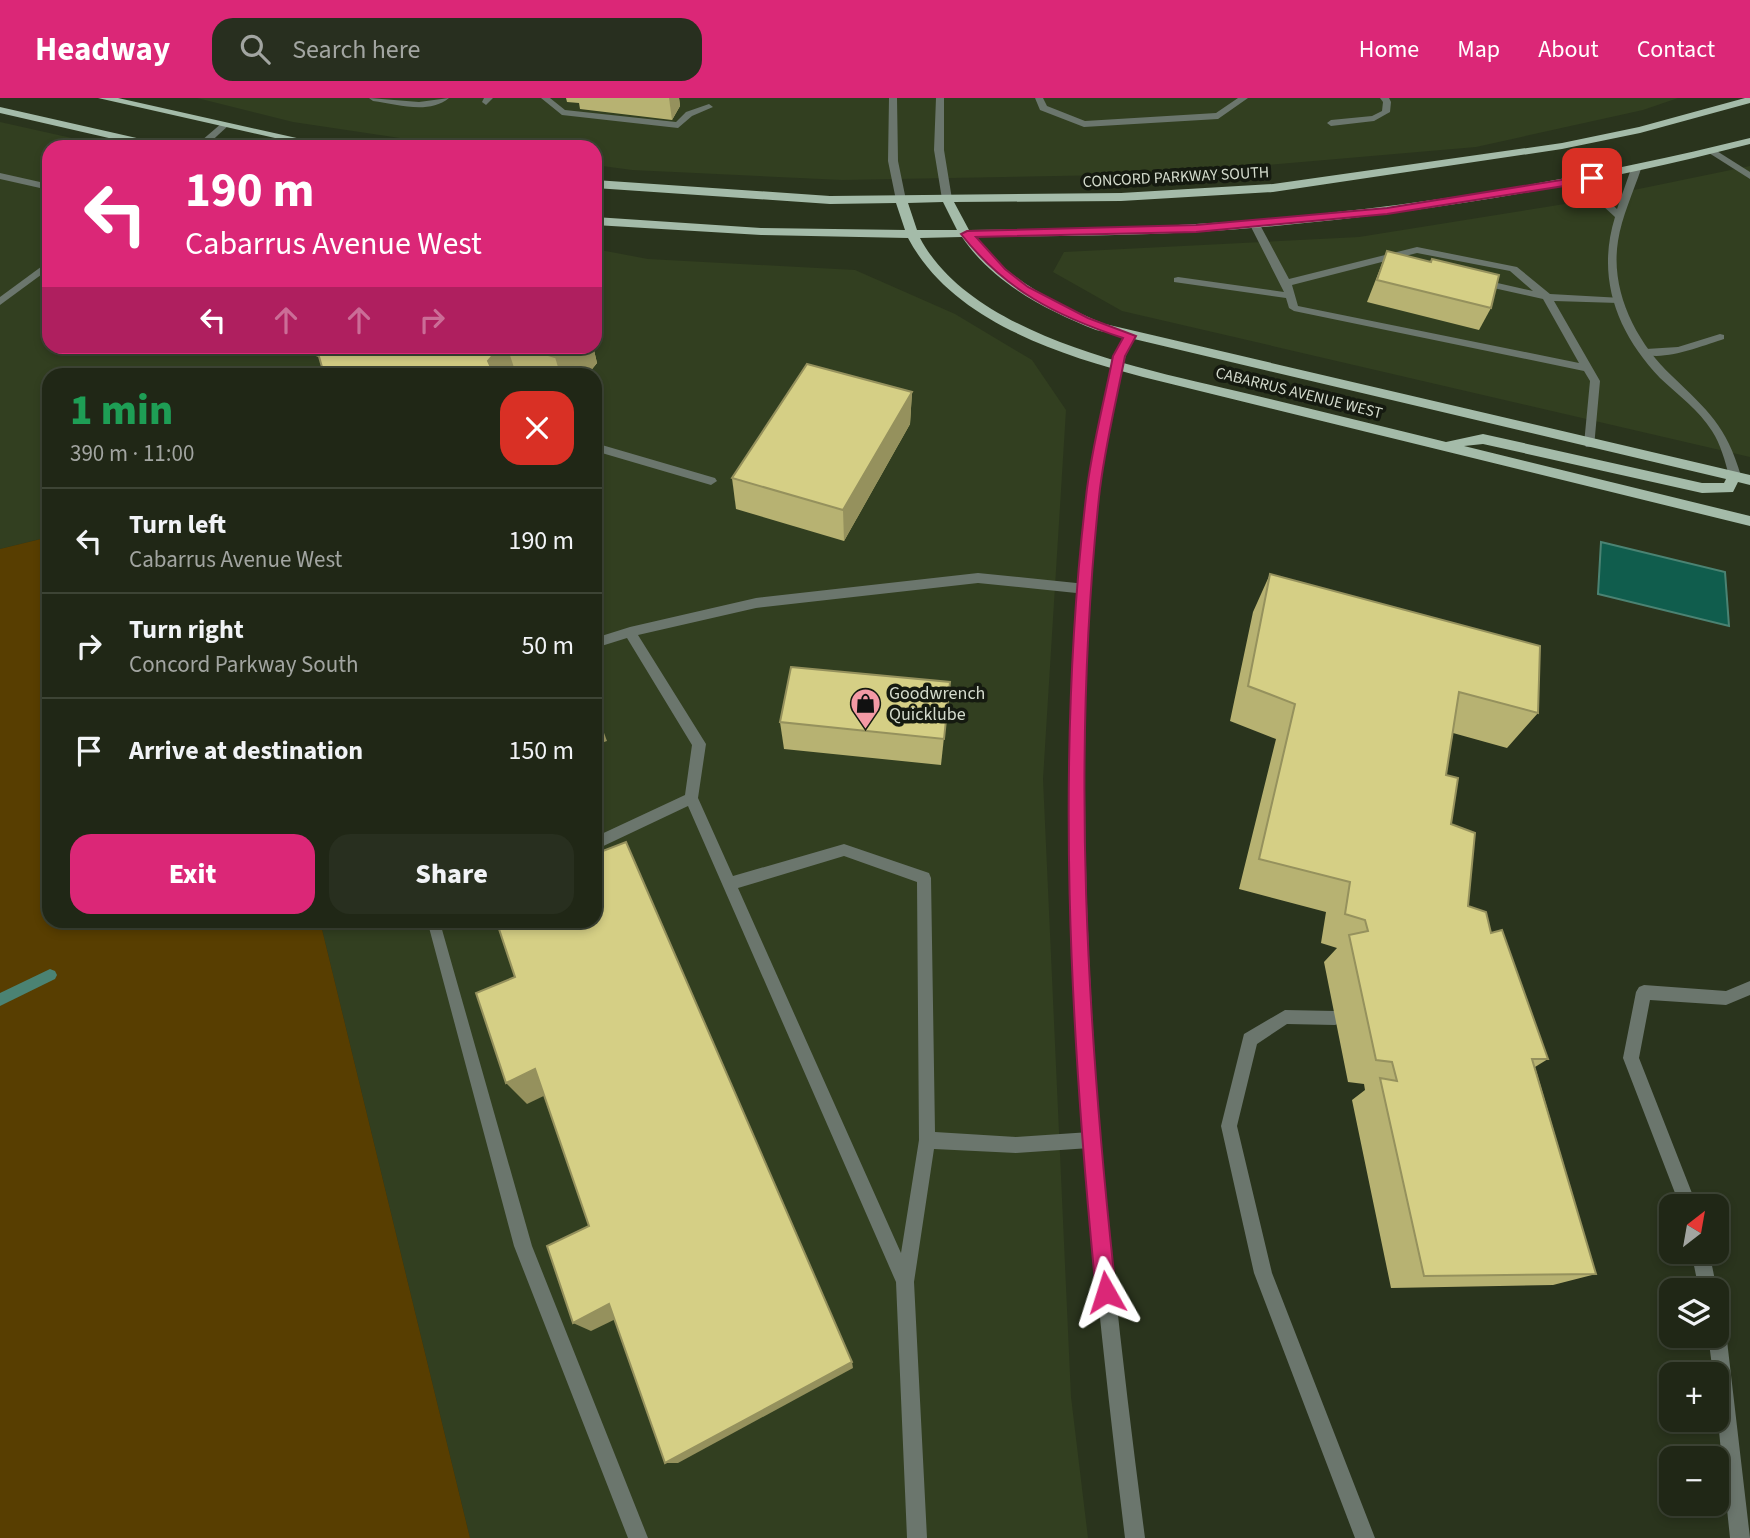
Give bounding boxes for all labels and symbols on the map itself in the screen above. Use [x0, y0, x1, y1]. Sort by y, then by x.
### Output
pin [1562, 148, 1622, 208]
street label: CONCORD PARKWAY SOUTH [1082, 161, 1270, 193]
street label: CABARRUS AVENUE WEST [1213, 362, 1385, 424]
place label: Goodwrench Quicklube [889, 681, 985, 727]
shop icon: Goodwrench Quicklube [849, 686, 883, 730]
north arrow [1659, 1194, 1729, 1264]
position arrow [1069, 1255, 1143, 1329]

